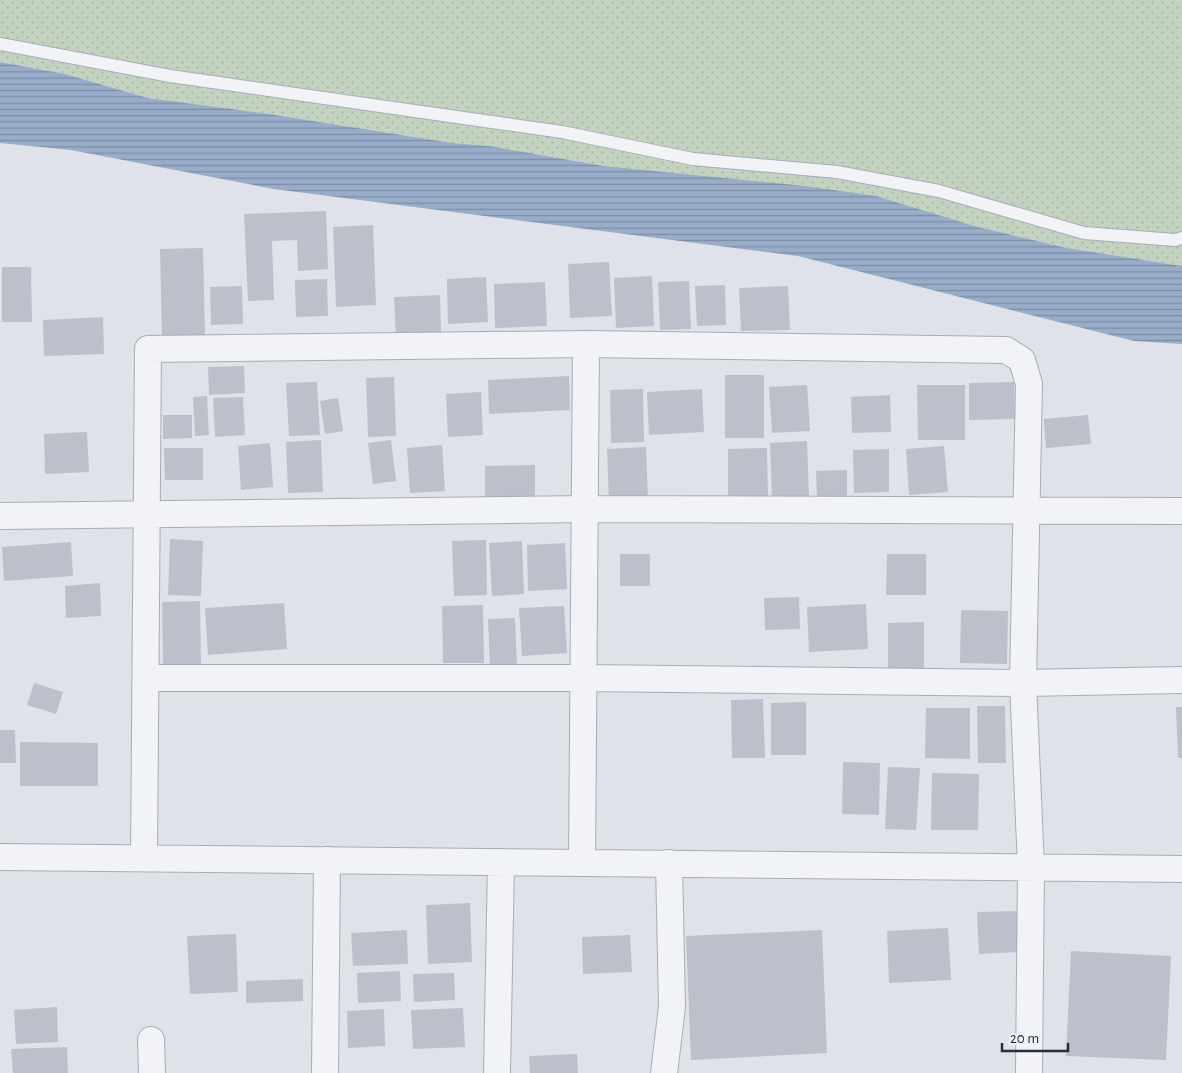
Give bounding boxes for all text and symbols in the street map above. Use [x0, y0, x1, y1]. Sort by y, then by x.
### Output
scale bar [1002, 1020, 1068, 1052]
text: 20 m [1010, 1031, 1039, 1046]

